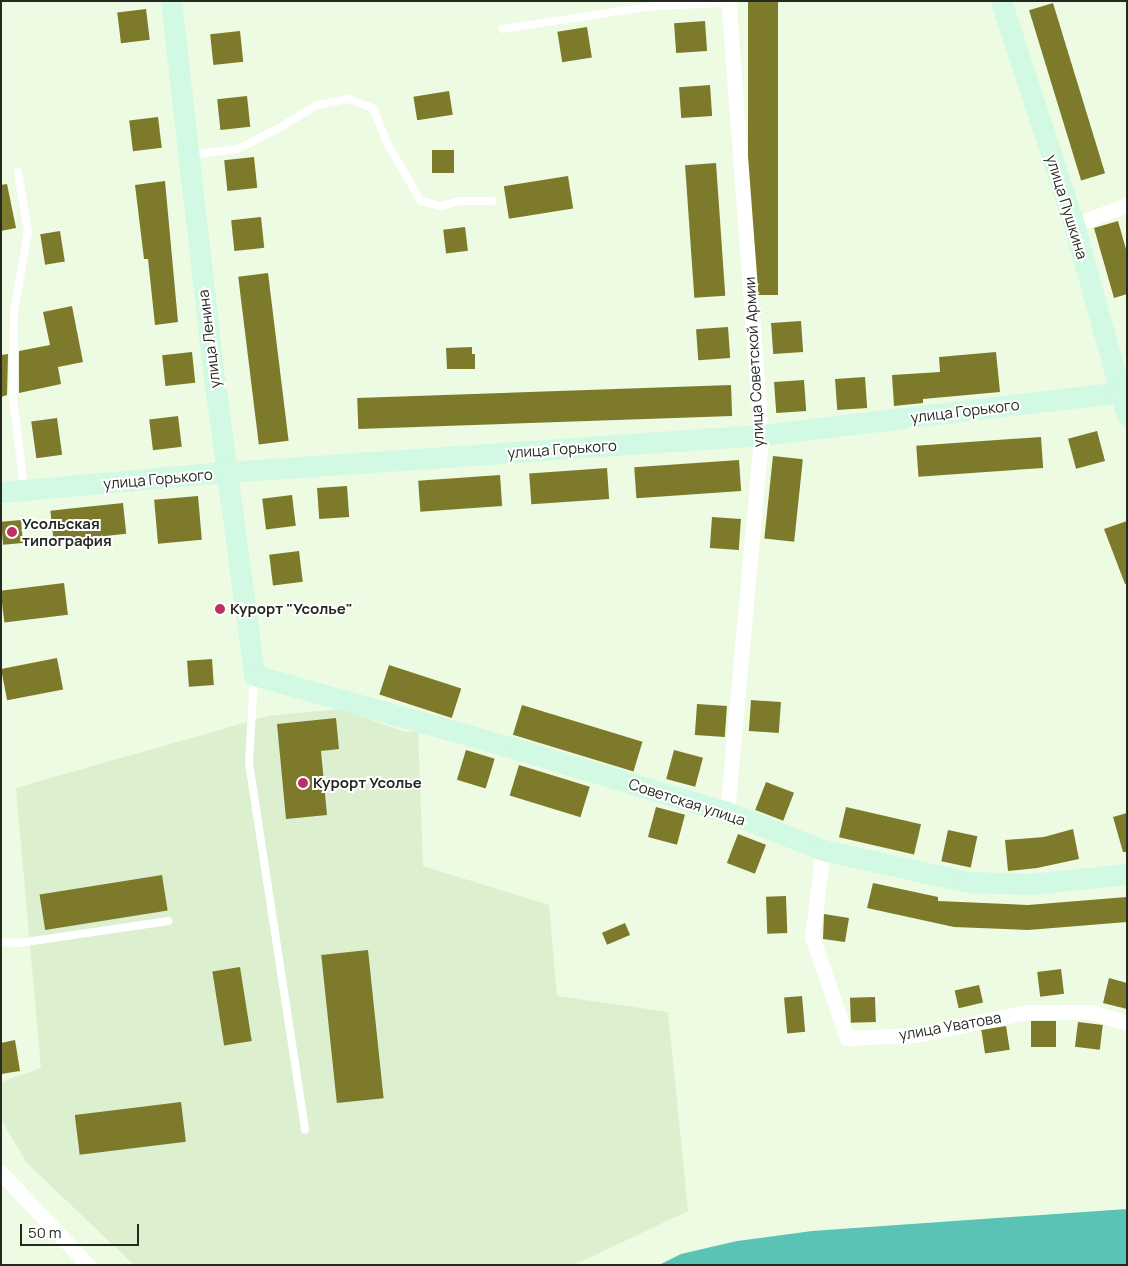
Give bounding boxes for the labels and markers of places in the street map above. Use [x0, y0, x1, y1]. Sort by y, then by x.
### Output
place label: Усольская типография [22, 514, 112, 549]
marker: Усольская типография [6, 526, 18, 538]
place label: Курорт "Усолье" [230, 600, 353, 618]
marker: Курорт "Усолье" [214, 603, 226, 615]
place label: Курорт Усолье [313, 774, 422, 792]
marker: Курорт Усолье [297, 777, 309, 789]

